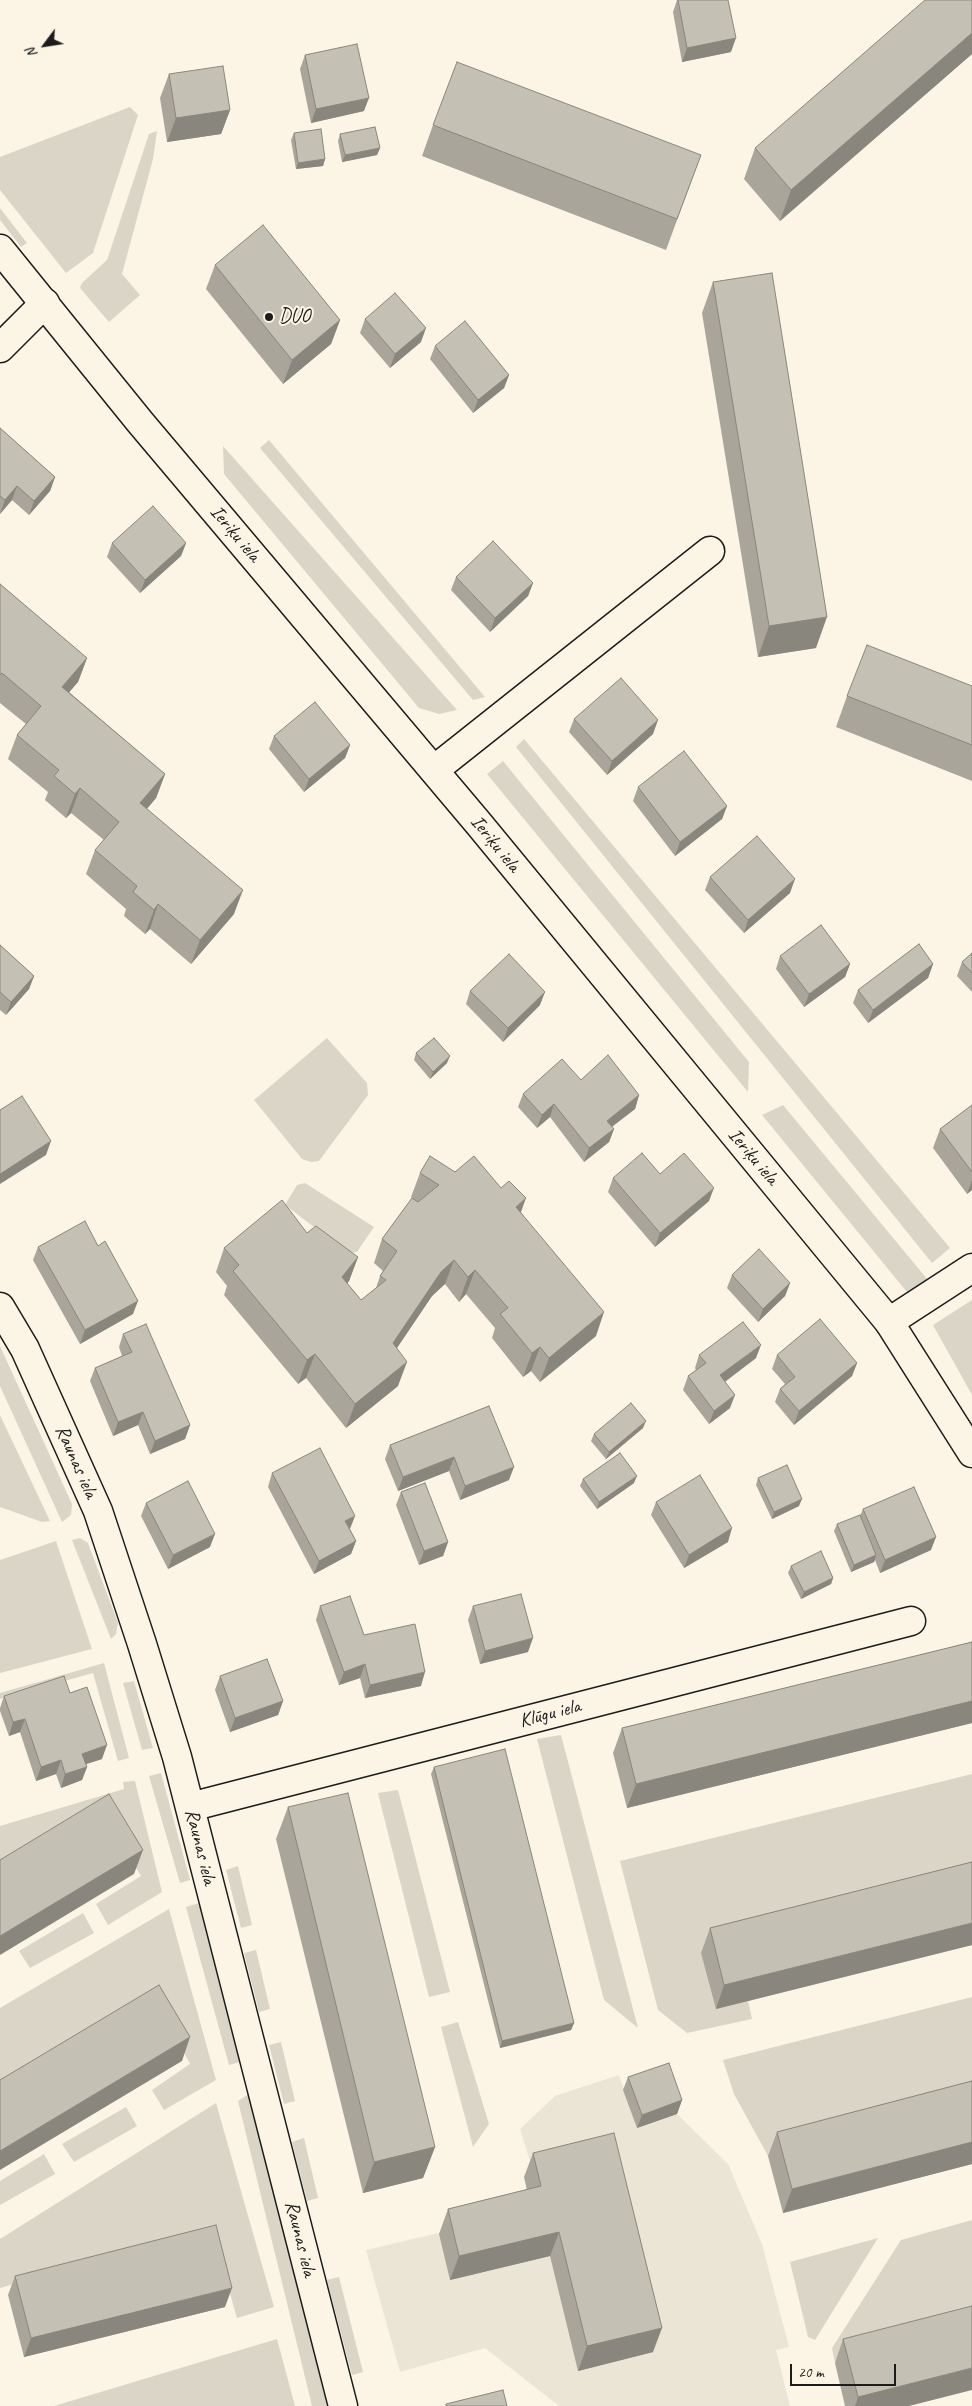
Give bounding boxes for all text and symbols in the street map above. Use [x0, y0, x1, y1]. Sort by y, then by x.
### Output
north arrow [20, 20, 70, 70]
text: N [22, 45, 41, 61]
place label: DUO [279, 305, 310, 329]
marker: DUO [263, 311, 275, 323]
street label: Ieriķu iela [204, 501, 266, 567]
street label: Ieriķu iela [465, 811, 525, 877]
street label: Ieriķu iela [722, 1124, 784, 1190]
street label: Raunas iela [49, 1422, 103, 1502]
street label: Klūgu iela [517, 1694, 583, 1734]
street label: Raunas iela [179, 1807, 221, 1887]
street label: Raunas iela [279, 2199, 321, 2279]
scale bar [792, 2354, 898, 2386]
text: 20 m [798, 2363, 824, 2382]

